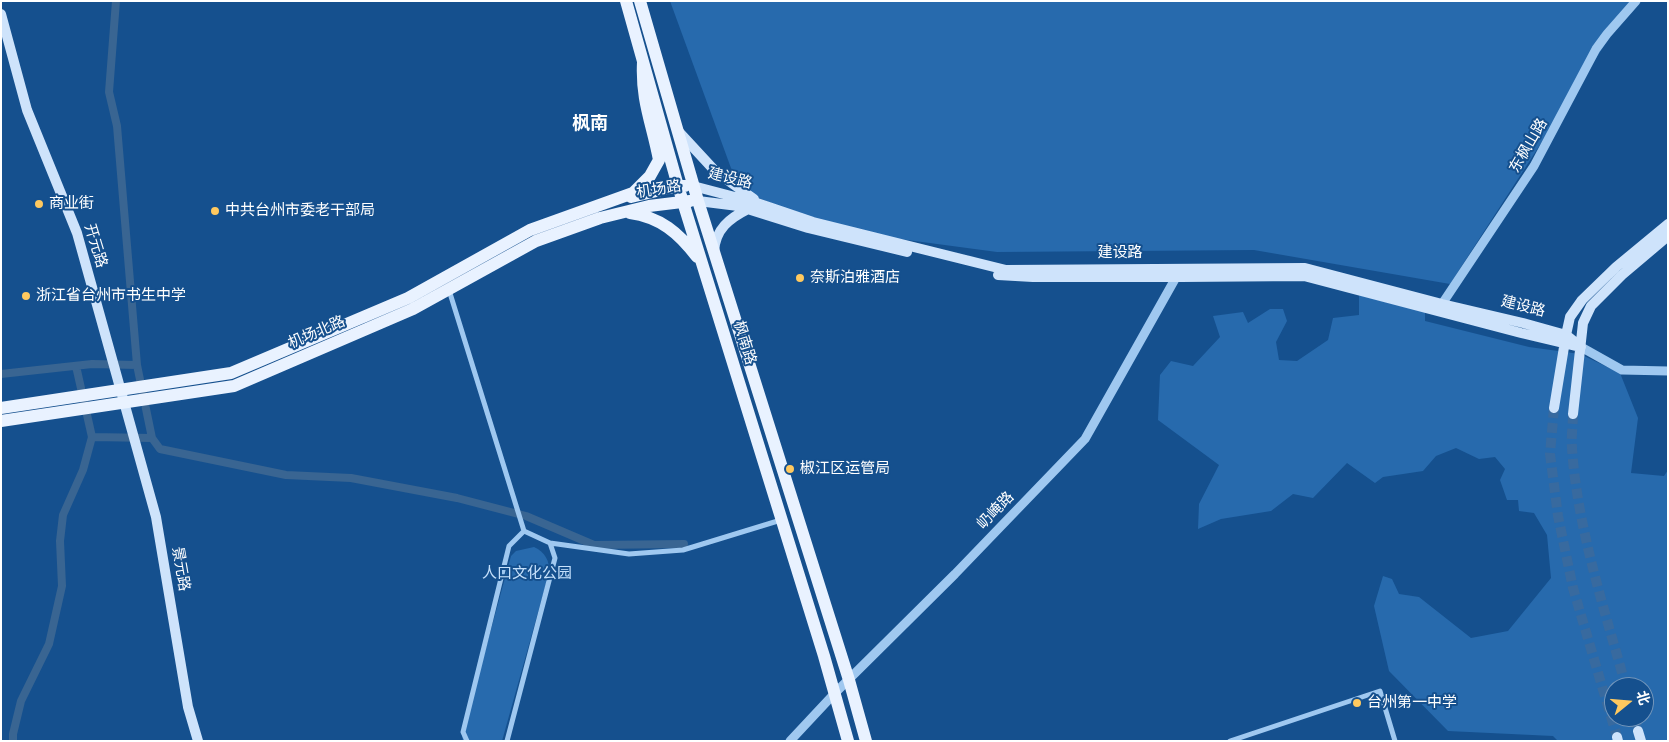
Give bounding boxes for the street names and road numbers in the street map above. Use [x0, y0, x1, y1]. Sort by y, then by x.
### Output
street label: 东枫山路 [1506, 116, 1552, 176]
street label: 建设路 [706, 165, 754, 193]
street label: 机场路 [635, 178, 683, 202]
street label: 开元路 [80, 222, 110, 270]
street label: 建设路 [1098, 244, 1142, 262]
street label: 建设路 [1499, 293, 1547, 321]
street label: 机场北路 [286, 313, 348, 353]
street label: 枫南路 [729, 319, 759, 367]
street label: 屷崦路 [974, 489, 1018, 533]
street label: 景元路 [167, 545, 193, 593]

